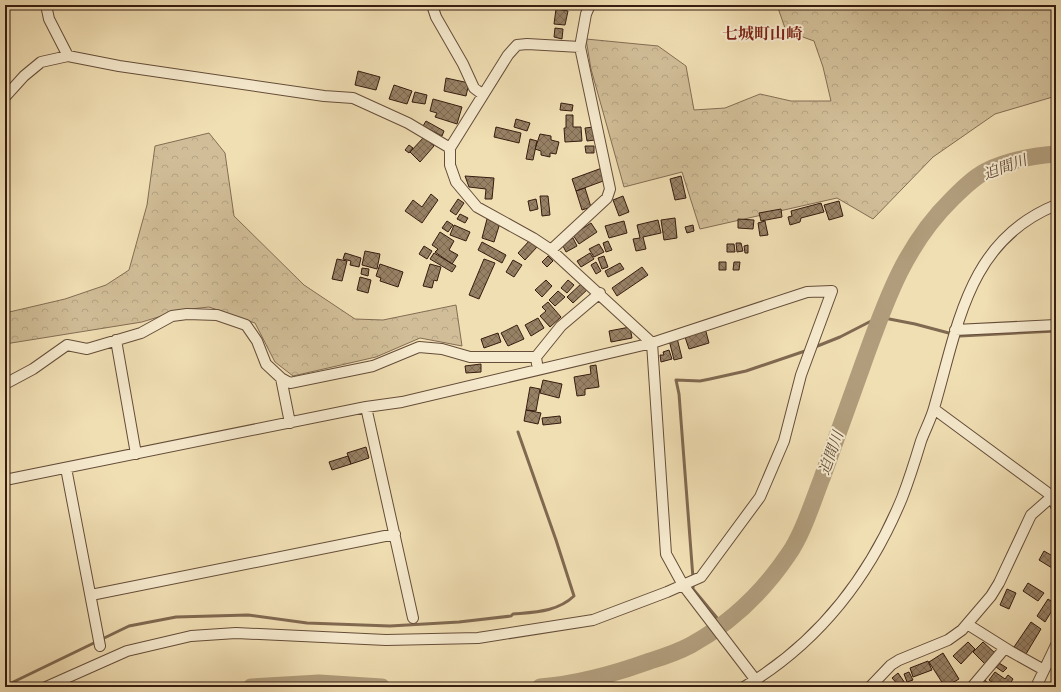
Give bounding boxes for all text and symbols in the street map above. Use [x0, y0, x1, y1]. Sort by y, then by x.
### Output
district label: 七城町山崎 [722, 25, 803, 43]
water label: 迫間川 [981, 151, 1031, 183]
water label: 迫間川 [816, 427, 848, 477]

